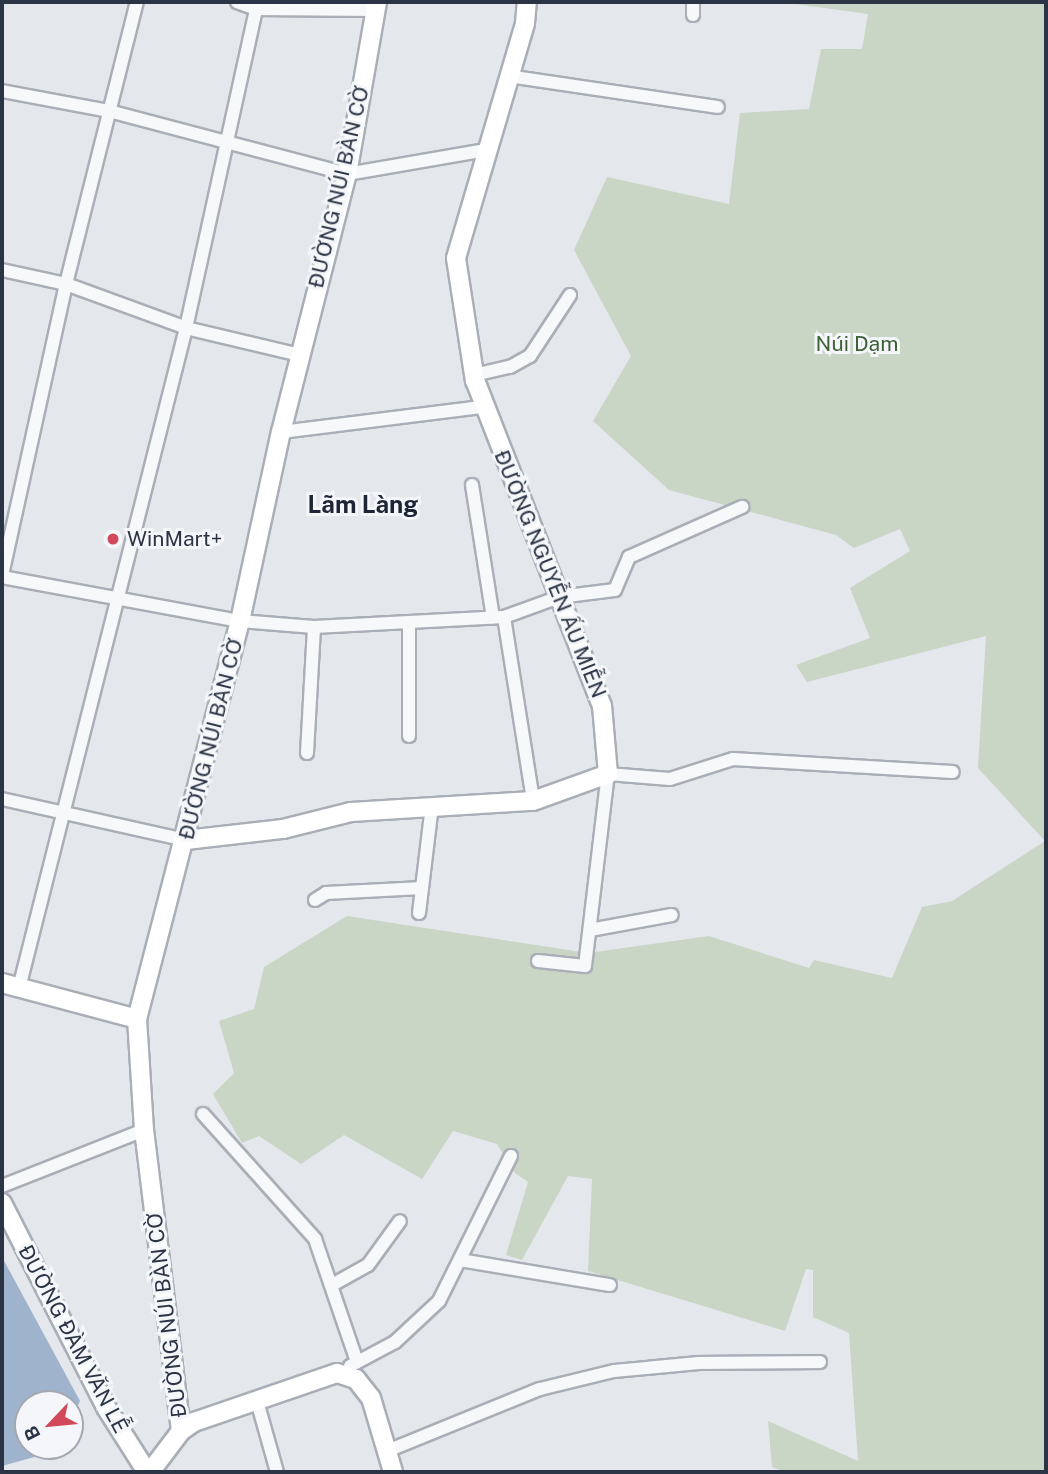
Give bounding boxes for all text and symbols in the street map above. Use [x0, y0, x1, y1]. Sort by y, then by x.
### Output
street label: ĐƯỜNG NÚI BÀN CỜ [303, 83, 375, 291]
park label: Núi Dạm [816, 331, 898, 357]
street label: ĐƯỜNG NGUYỄN ẤU MIỄN [489, 446, 611, 702]
district label: Lãm Làng [308, 491, 418, 519]
place label: WinMart+ [127, 526, 222, 552]
marker: WinMart+ [105, 531, 121, 547]
street label: ĐƯỜNG NÚI BÀN CỜ [174, 636, 248, 842]
street label: ĐƯỜNG NÚI BÀN CỜ [142, 1211, 192, 1419]
street label: ĐƯỜNG ĐÀM VĂN LỄ [13, 1240, 133, 1438]
north arrow [14, 1390, 84, 1460]
text: B [19, 1423, 45, 1444]

